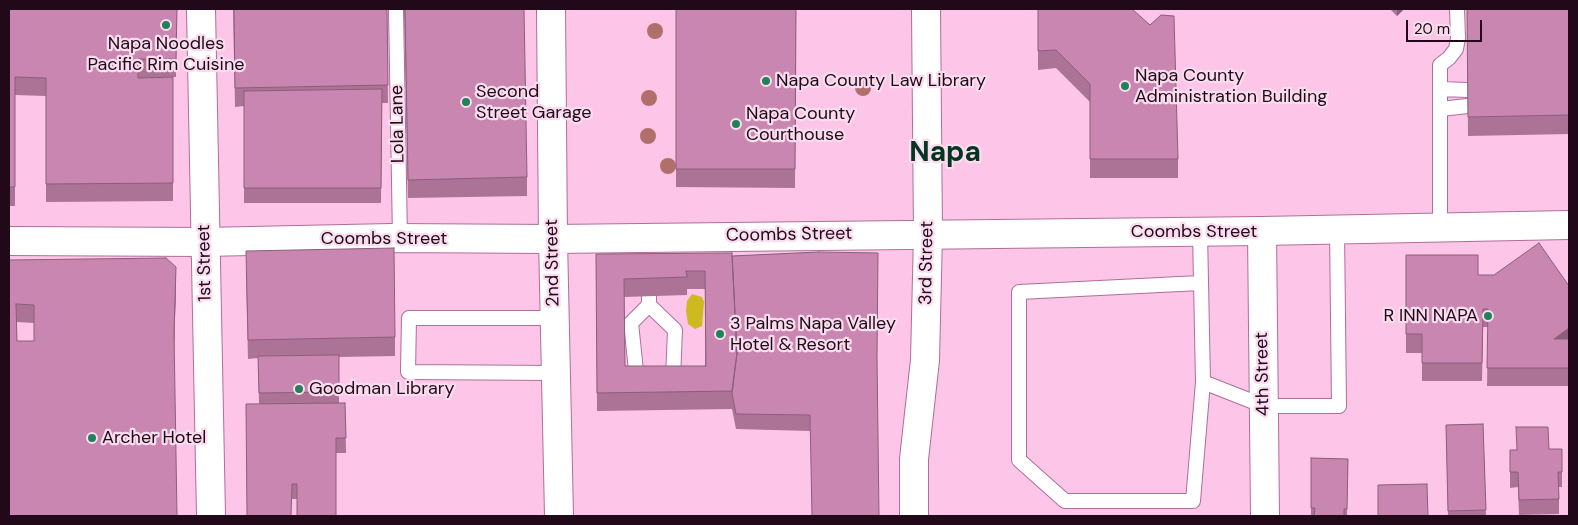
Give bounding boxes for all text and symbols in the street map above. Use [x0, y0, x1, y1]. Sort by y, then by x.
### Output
scale bar [1408, 10, 1484, 42]
marker: Napa Noodles Pacific Rim Cuisine [160, 19, 172, 31]
text: 20 m [1414, 19, 1450, 39]
place label: Napa Noodles Pacific Rim Cuisine [88, 33, 244, 76]
place label: Napa County Administration Building [1135, 65, 1327, 108]
place label: Napa County Law Library [776, 70, 986, 92]
marker: Napa County Law Library [760, 75, 772, 87]
marker: Napa County Administration Building [1119, 80, 1131, 92]
place label: Second Street Garage [476, 81, 592, 124]
street label: Lola Lane [387, 85, 409, 163]
marker: Second Street Garage [460, 96, 472, 108]
place label: Napa County Courthouse [746, 103, 855, 146]
marker: Napa County Courthouse [730, 118, 742, 130]
district label: Napa [909, 137, 981, 171]
street label: 2nd Street [541, 219, 565, 307]
street label: 3rd Street [915, 221, 939, 305]
street label: Coombs Street [1131, 221, 1257, 243]
street label: Coombs Street [726, 223, 852, 247]
street label: 1st Street [194, 224, 216, 302]
street label: Coombs Street [321, 228, 447, 250]
place label: R INN NAPA [1383, 305, 1478, 327]
marker: R INN NAPA [1482, 310, 1494, 322]
place label: 3 Palms Napa Valley Hotel & Resort [730, 313, 896, 356]
marker: 3 Palms Napa Valley Hotel & Resort [714, 328, 726, 340]
street label: 4th Street [1251, 332, 1275, 416]
place label: Goodman Library [309, 378, 454, 400]
marker: Goodman Library [293, 383, 305, 395]
place label: Archer Hotel [102, 427, 206, 449]
marker: Archer Hotel [86, 432, 98, 444]

